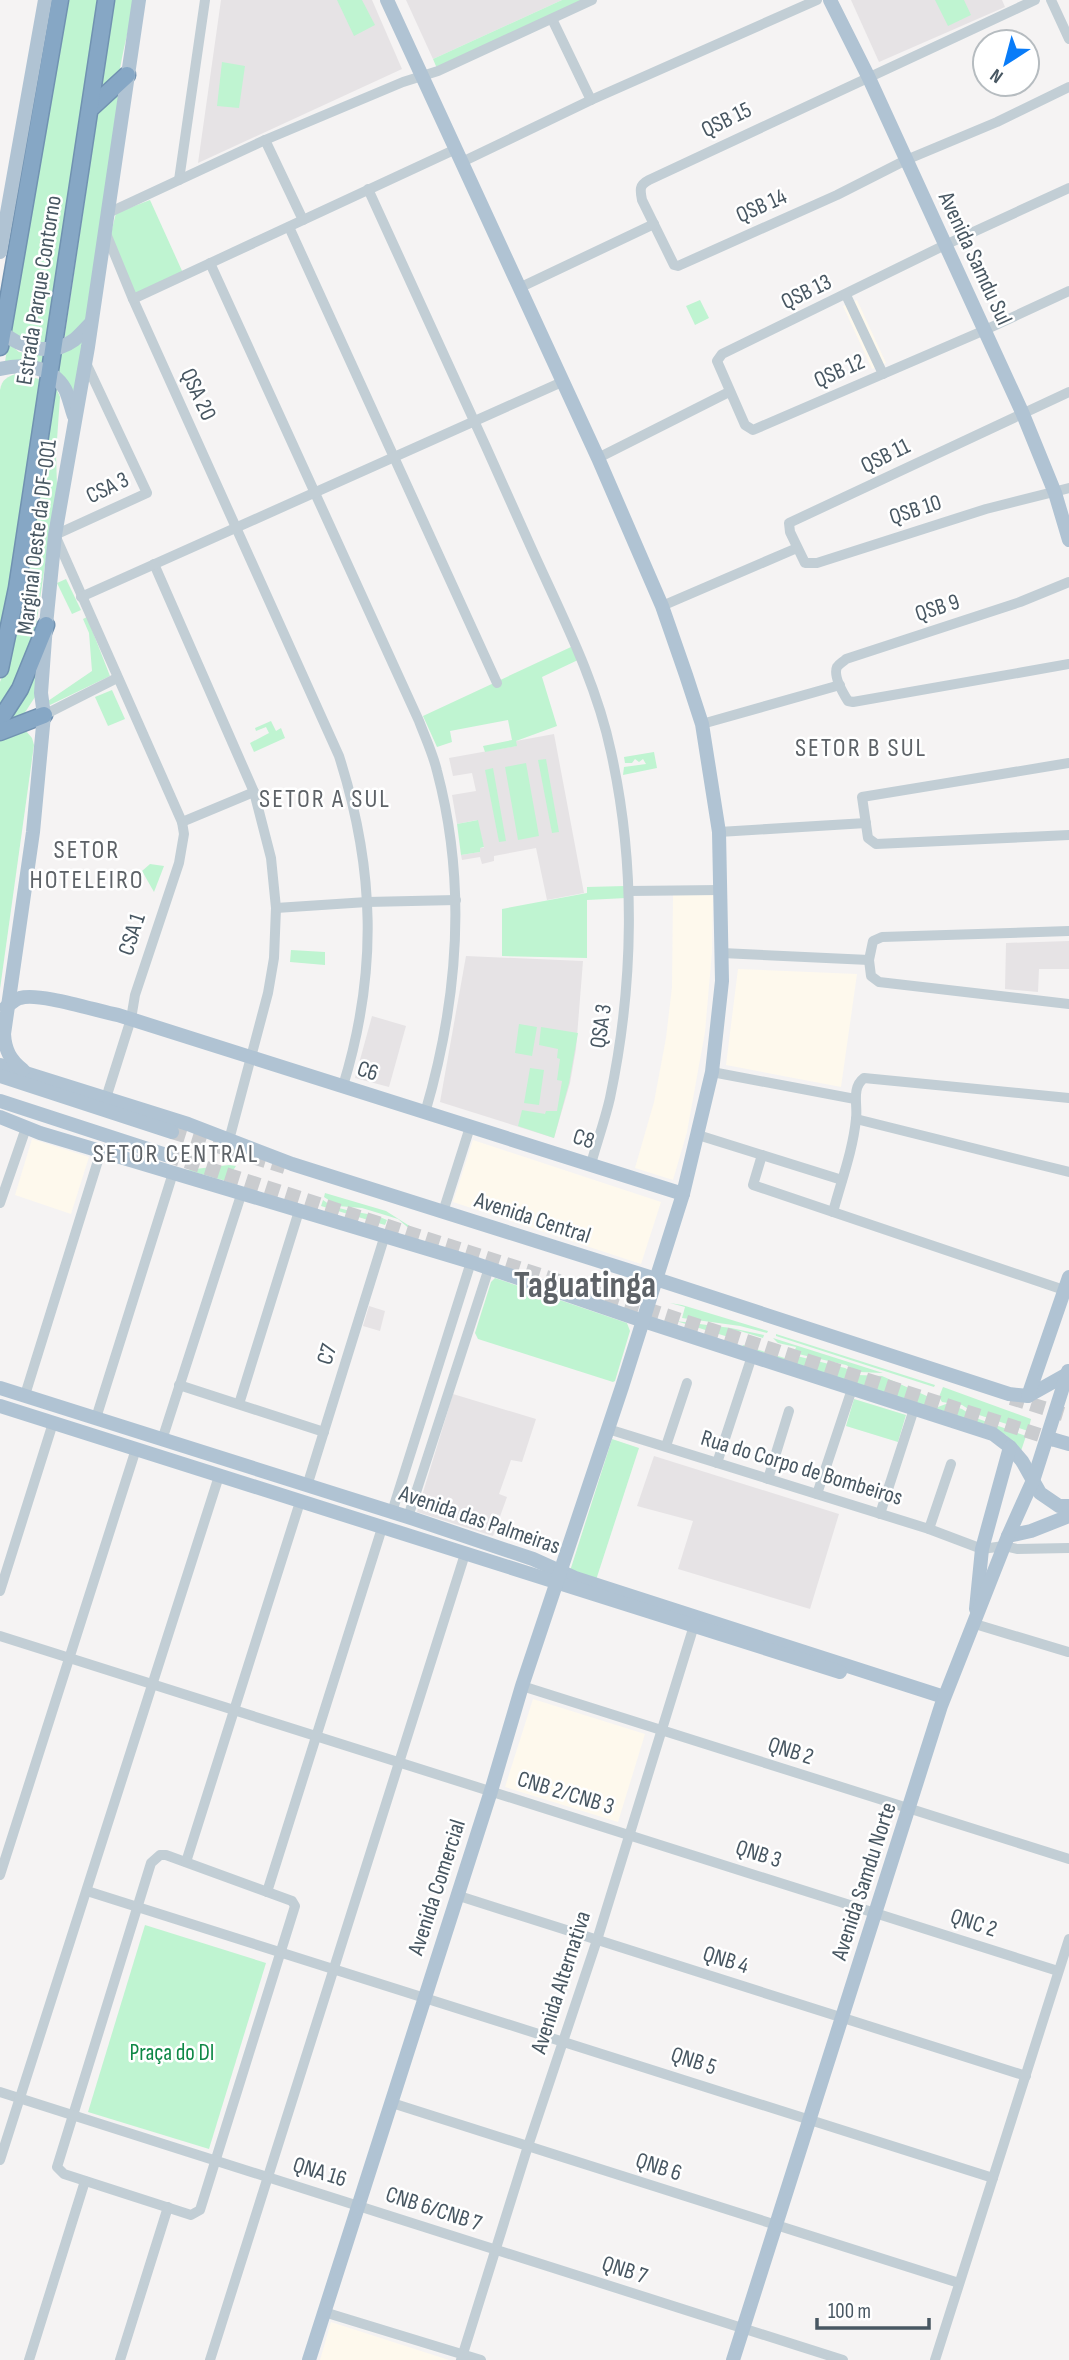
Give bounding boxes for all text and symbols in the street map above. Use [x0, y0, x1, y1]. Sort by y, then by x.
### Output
north arrow [971, 28, 1041, 98]
text: N [986, 63, 1008, 88]
street label: QSB 15 [697, 96, 756, 144]
street label: QSB 14 [732, 182, 791, 229]
street label: Avenida Samdu Sul [932, 186, 1018, 330]
street label: Estrada Parque Contorno [10, 193, 68, 387]
street label: QSB 13 [777, 268, 836, 316]
street label: QSB 12 [810, 347, 869, 394]
street label: QSA 20 [174, 364, 222, 425]
street label: QSB 11 [856, 432, 915, 480]
street label: Marginal Oeste da DF-001 [11, 438, 63, 636]
street label: CSA 3 [81, 466, 133, 510]
street label: QSB 10 [886, 488, 945, 531]
street label: QSB 9 [912, 588, 963, 628]
district label: SETOR B SUL [795, 733, 927, 764]
district label: SETOR A SUL [259, 784, 391, 815]
district label: SETOR HOTELEIRO [29, 835, 145, 896]
street label: CSA 1 [112, 910, 152, 959]
street label: QSA 3 [584, 1002, 618, 1050]
street label: C6 [354, 1054, 382, 1087]
street label: C8 [569, 1122, 598, 1155]
district label: SETOR CENTRAL [93, 1139, 259, 1170]
street label: Avenida Central [470, 1186, 594, 1250]
district label: Taguatinga [514, 1264, 656, 1308]
street label: C7 [311, 1340, 343, 1368]
street label: Rua do Corpo de Bombeiros [697, 1424, 906, 1512]
street label: Avenida das Palmeiras [395, 1479, 564, 1561]
street label: QNB 2 [764, 1730, 817, 1771]
street label: CNB 2/CNB 3 [514, 1765, 618, 1821]
street label: Avenida Samdu Norte [825, 1799, 903, 1965]
street label: Avenida Comercial [402, 1816, 472, 1960]
street label: QNB 3 [732, 1833, 785, 1874]
street label: QNC 2 [947, 1902, 1001, 1944]
street label: Avenida Alternativa [524, 1907, 597, 2058]
street label: QNB 4 [699, 1940, 752, 1980]
park label: Praça do DI [130, 2039, 214, 2067]
street label: QNB 5 [667, 2040, 720, 2081]
street label: QNB 6 [632, 2146, 685, 2188]
street label: QNA 16 [289, 2151, 350, 2193]
street label: CNB 6/CNB 7 [382, 2180, 485, 2238]
street label: QNB 7 [598, 2250, 651, 2290]
scale bar [817, 2286, 929, 2330]
text: 100 m [828, 2299, 871, 2324]

